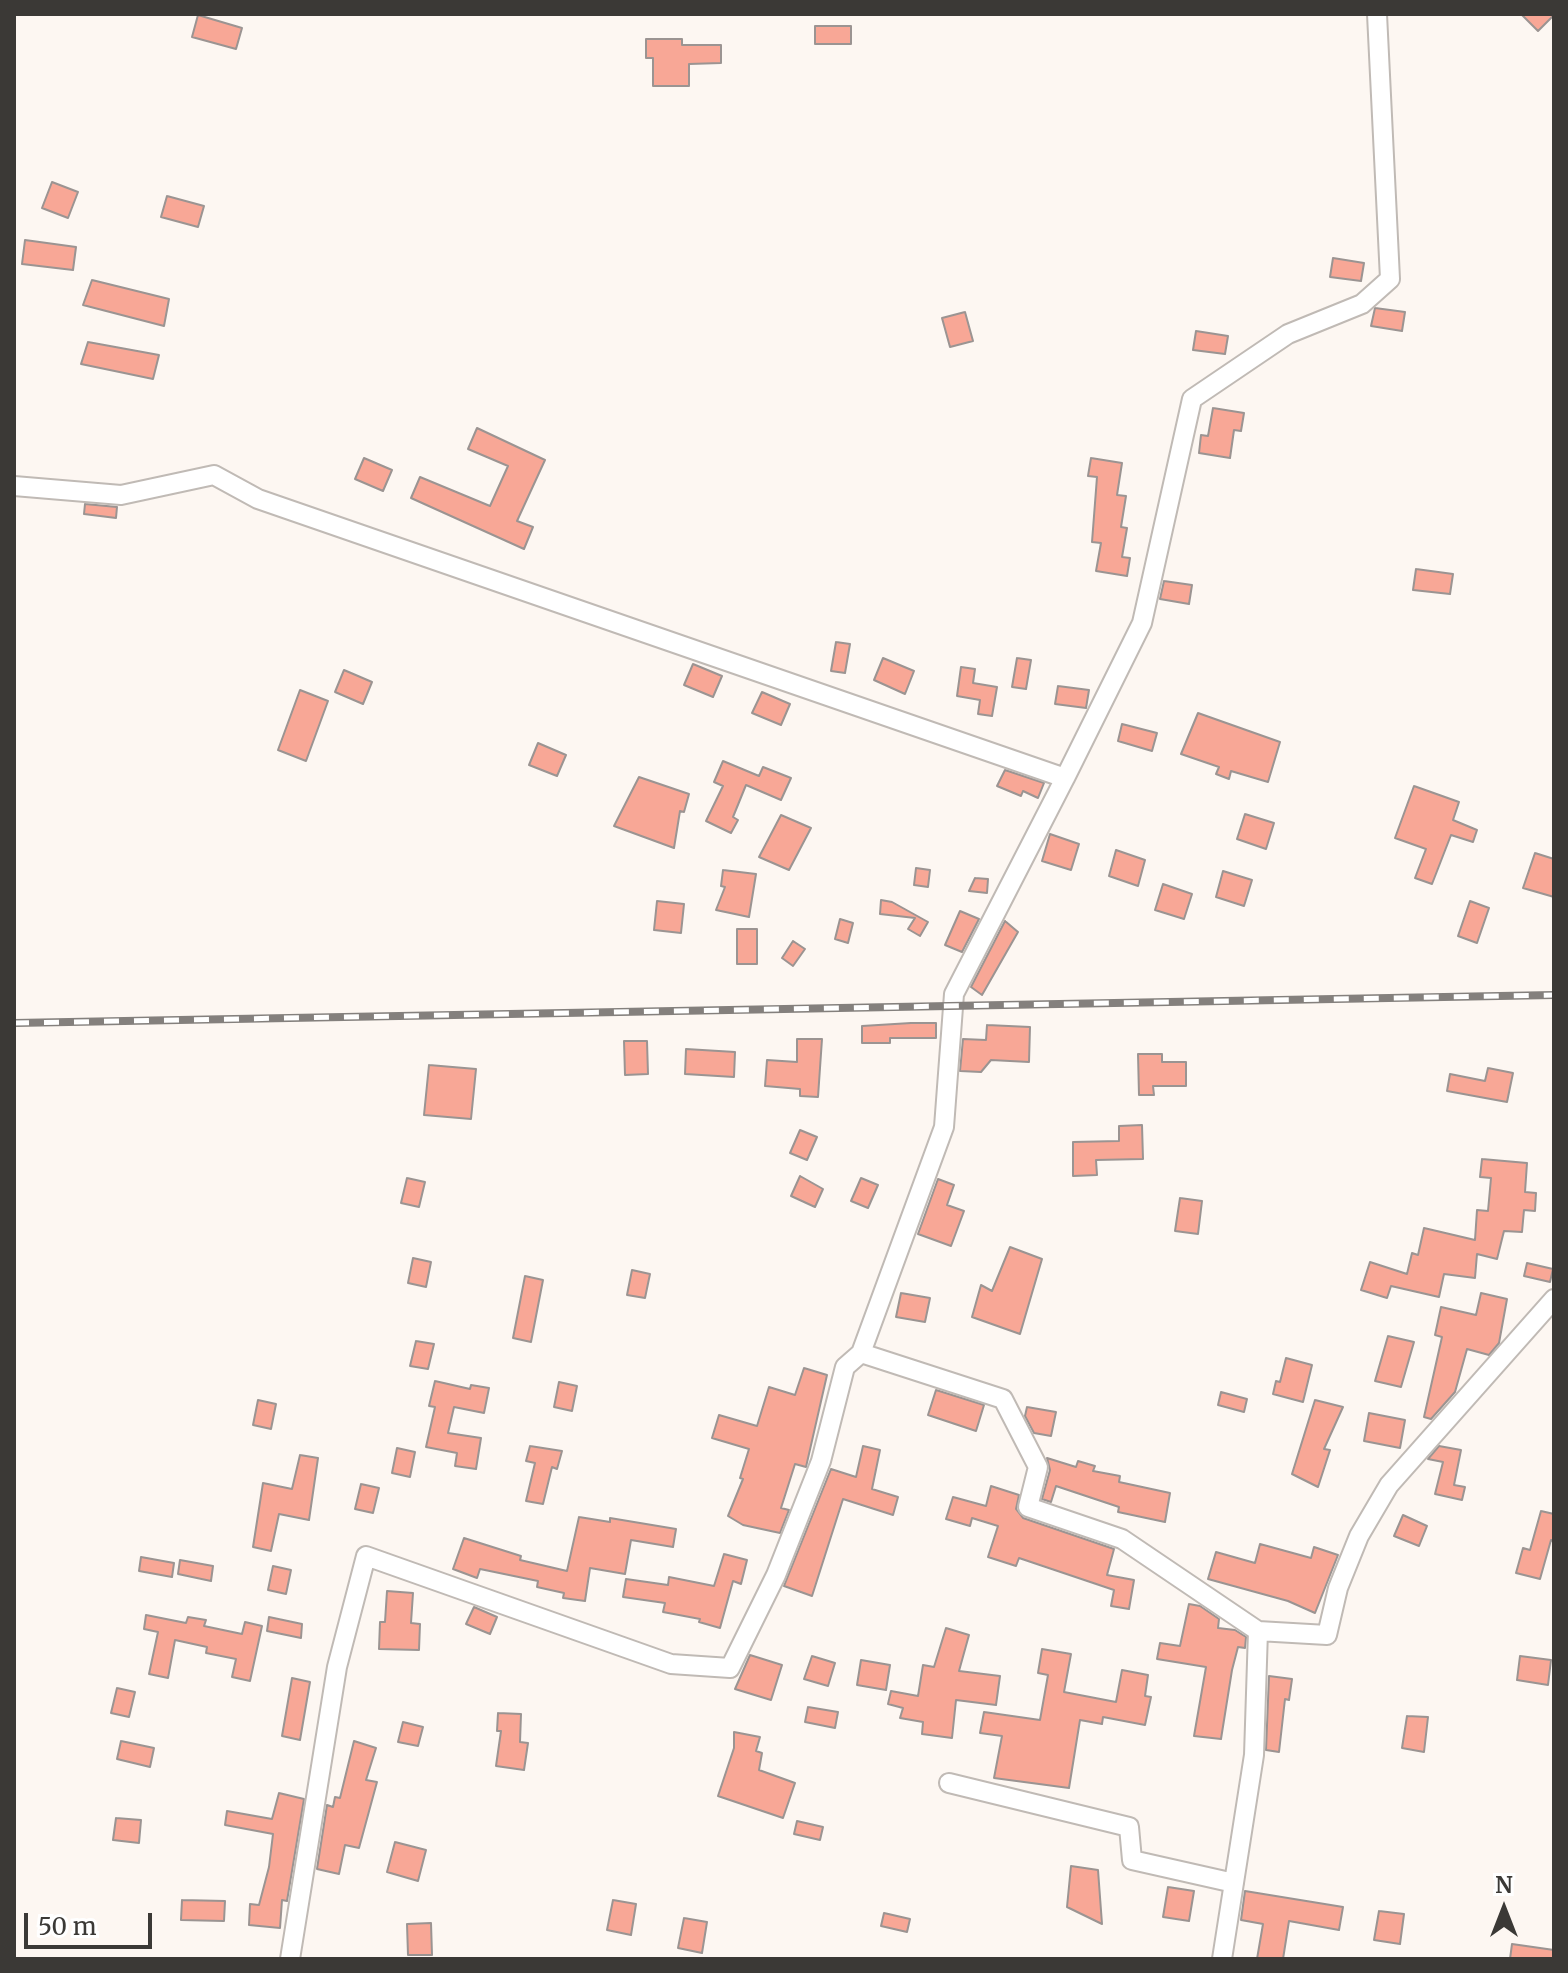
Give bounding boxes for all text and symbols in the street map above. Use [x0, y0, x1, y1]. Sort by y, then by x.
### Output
north arrow [1464, 1869, 1544, 1949]
text: N [1495, 1871, 1513, 1899]
scale bar [28, 1897, 156, 1947]
text: 50 m [38, 1911, 97, 1942]

